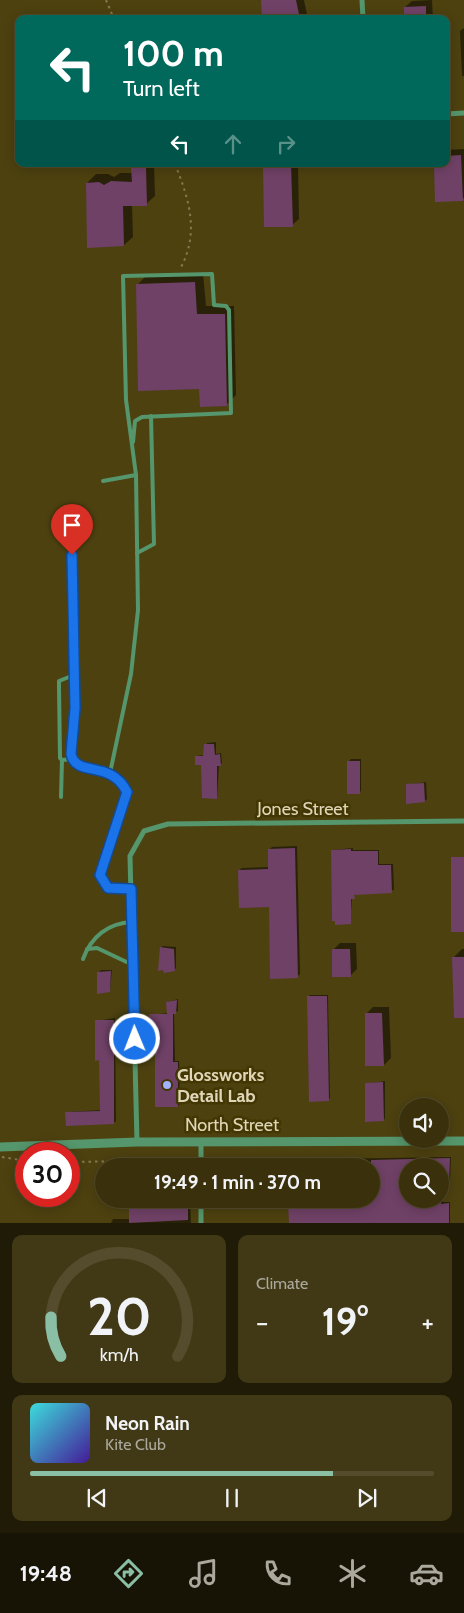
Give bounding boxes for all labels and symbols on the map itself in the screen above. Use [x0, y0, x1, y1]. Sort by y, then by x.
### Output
pin [51, 504, 93, 555]
street label: Jones Street [256, 798, 349, 820]
position arrow [108, 1012, 160, 1064]
place label: Glossworks Detail Lab [177, 1064, 265, 1107]
marker: Glossworks Detail Lab [161, 1079, 173, 1091]
street label: North Street [185, 1114, 279, 1136]
speed limit sign: 30 [15, 1142, 80, 1207]

